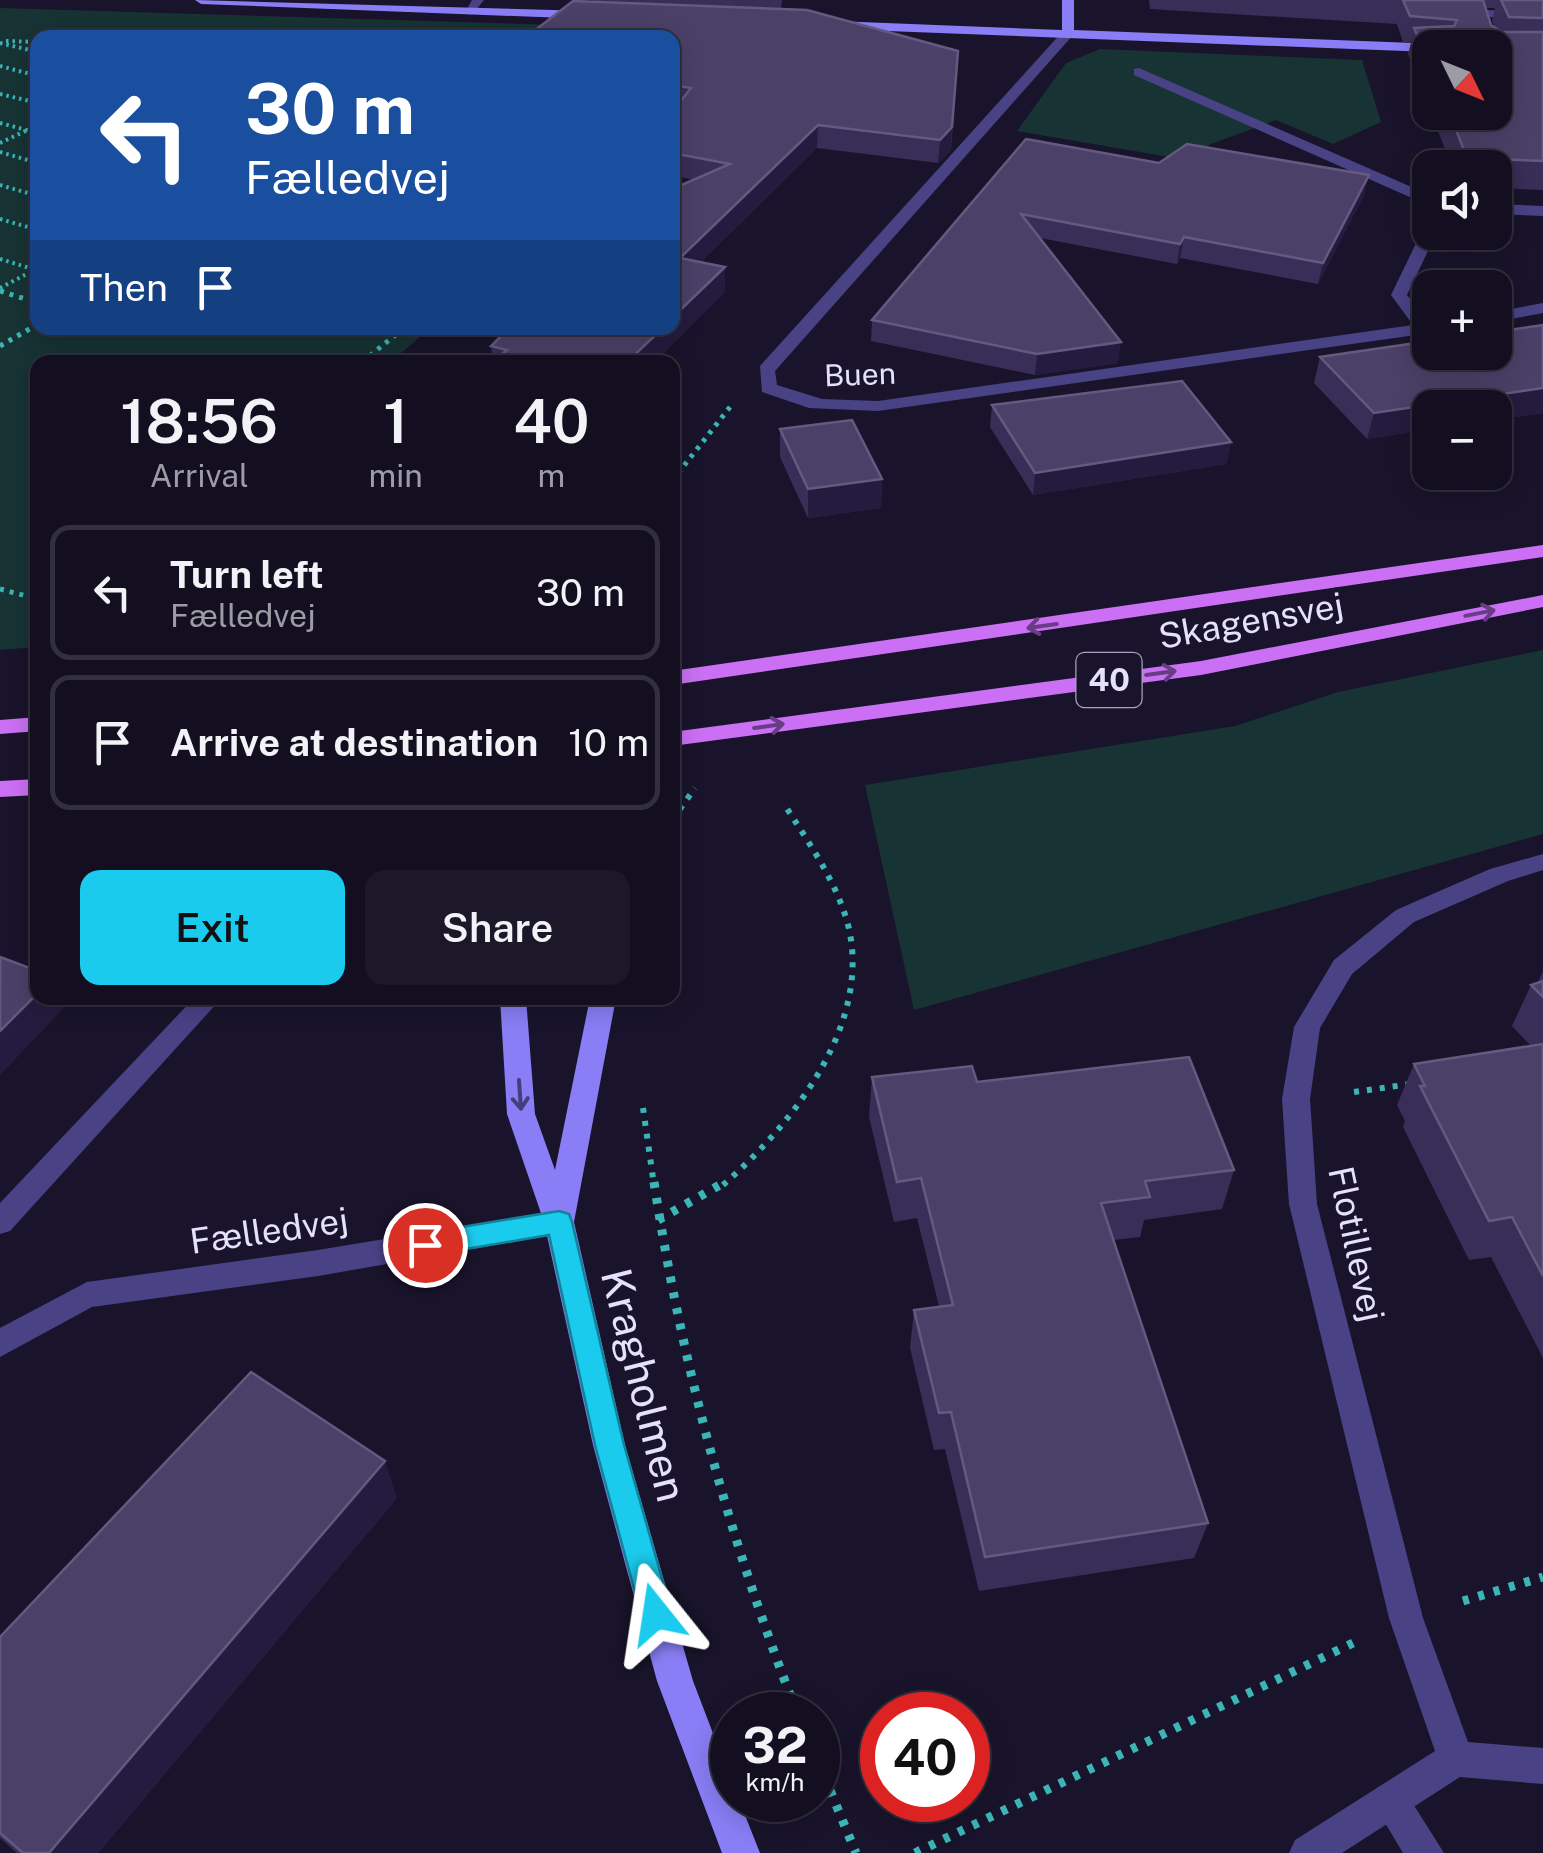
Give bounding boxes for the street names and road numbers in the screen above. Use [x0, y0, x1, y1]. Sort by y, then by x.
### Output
street label: Buen [823, 355, 896, 393]
street label: Skagensvej [1155, 584, 1347, 657]
road number: 40 [1076, 653, 1142, 707]
street label: Flotillevej [1320, 1163, 1393, 1325]
street label: Fælledvej [187, 1199, 351, 1262]
street label: Kragholmen [592, 1263, 697, 1507]

